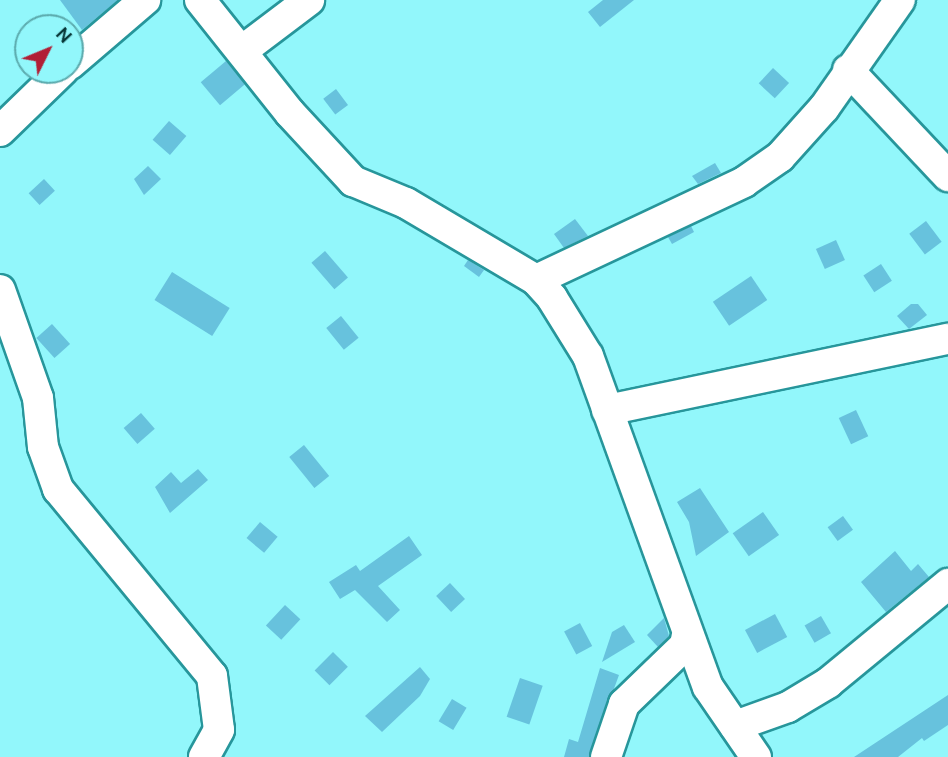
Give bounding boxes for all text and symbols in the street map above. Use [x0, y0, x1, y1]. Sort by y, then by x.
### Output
north arrow [14, 14, 84, 84]
text: N [49, 23, 76, 49]

